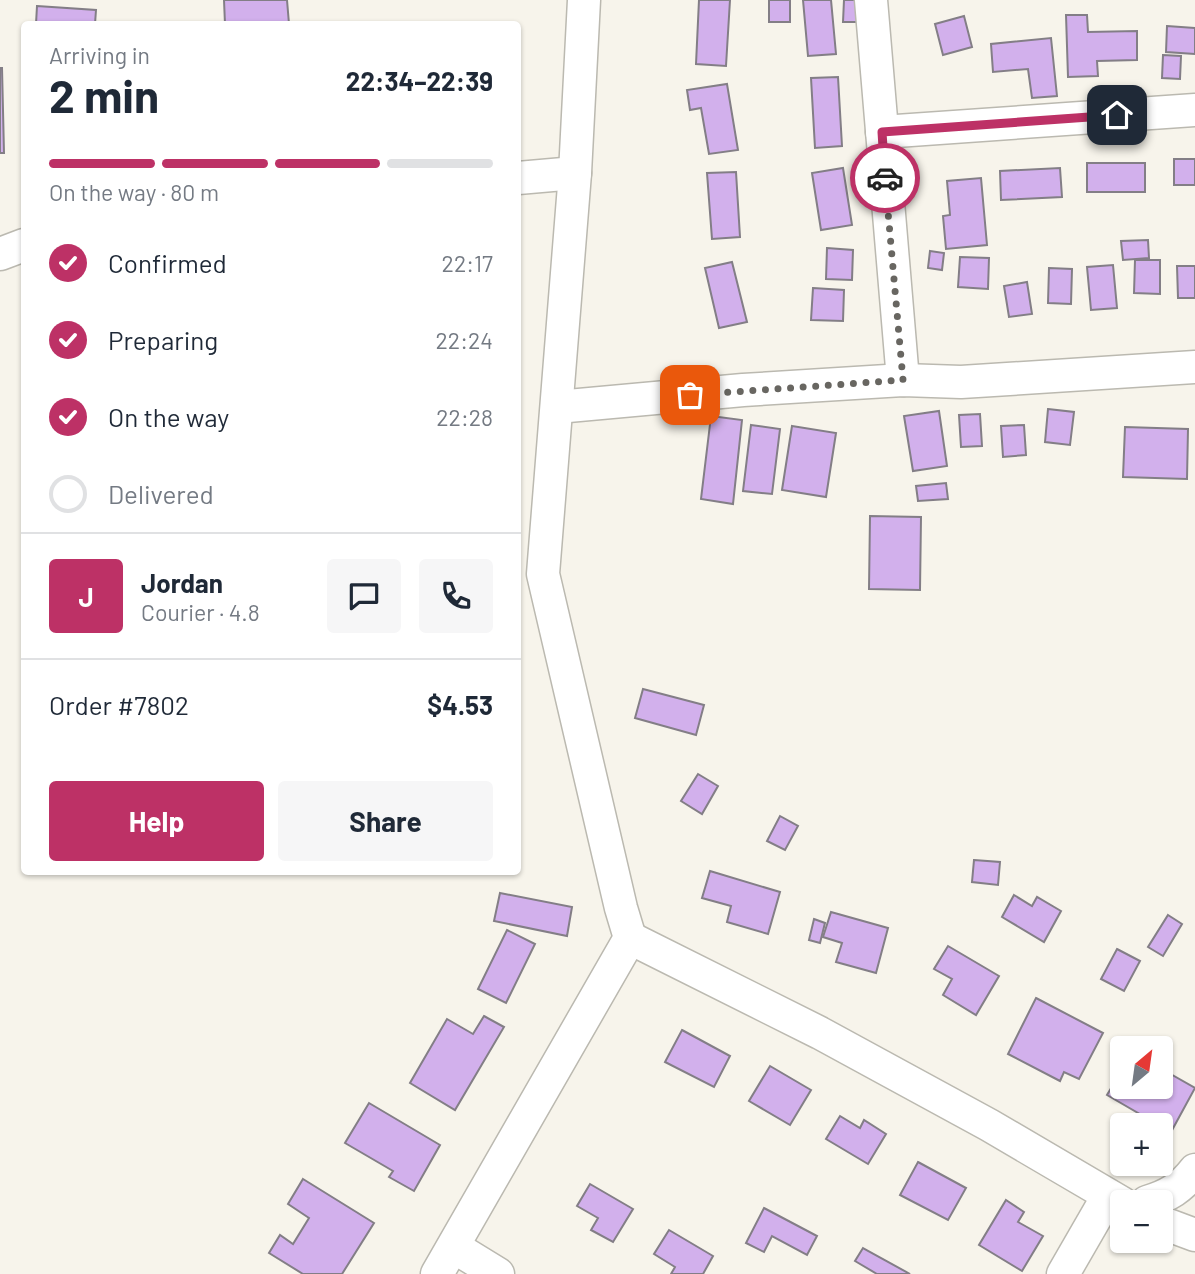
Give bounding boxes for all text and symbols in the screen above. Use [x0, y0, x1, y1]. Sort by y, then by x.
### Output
text: Arriving in [49, 41, 150, 69]
text: 22:34–22:39 [346, 65, 493, 96]
text: 2 min [49, 67, 159, 122]
pin [1087, 85, 1147, 145]
icon: home [1098, 96, 1136, 134]
courier [850, 143, 920, 213]
icon: car [866, 159, 904, 197]
text: On the way · 80 m [49, 178, 219, 206]
icon: check [49, 244, 87, 282]
text: Confirmed [108, 247, 227, 278]
text: 22:17 [442, 249, 493, 277]
icon: check [49, 321, 87, 359]
text: Preparing [108, 324, 218, 355]
text: 22:24 [436, 326, 493, 354]
pin [660, 365, 720, 425]
icon: bag [671, 376, 709, 414]
icon: check [49, 398, 87, 436]
text: On the way [108, 401, 229, 432]
text: 22:28 [436, 403, 493, 431]
text: Delivered [108, 478, 214, 509]
button: chat [327, 559, 401, 633]
button: phone [419, 559, 493, 633]
text: Jordan [141, 567, 223, 598]
text: J [78, 581, 94, 612]
text: Courier · 4.8 [141, 598, 260, 626]
text: Order #7802 [49, 689, 189, 720]
text: $4.53 [427, 689, 493, 720]
button: Help [49, 781, 264, 861]
button: Share [278, 781, 493, 861]
north arrow [1110, 1036, 1172, 1099]
map controls [1110, 1036, 1173, 1253]
button: + [1110, 1113, 1173, 1176]
button: − [1110, 1190, 1173, 1253]

